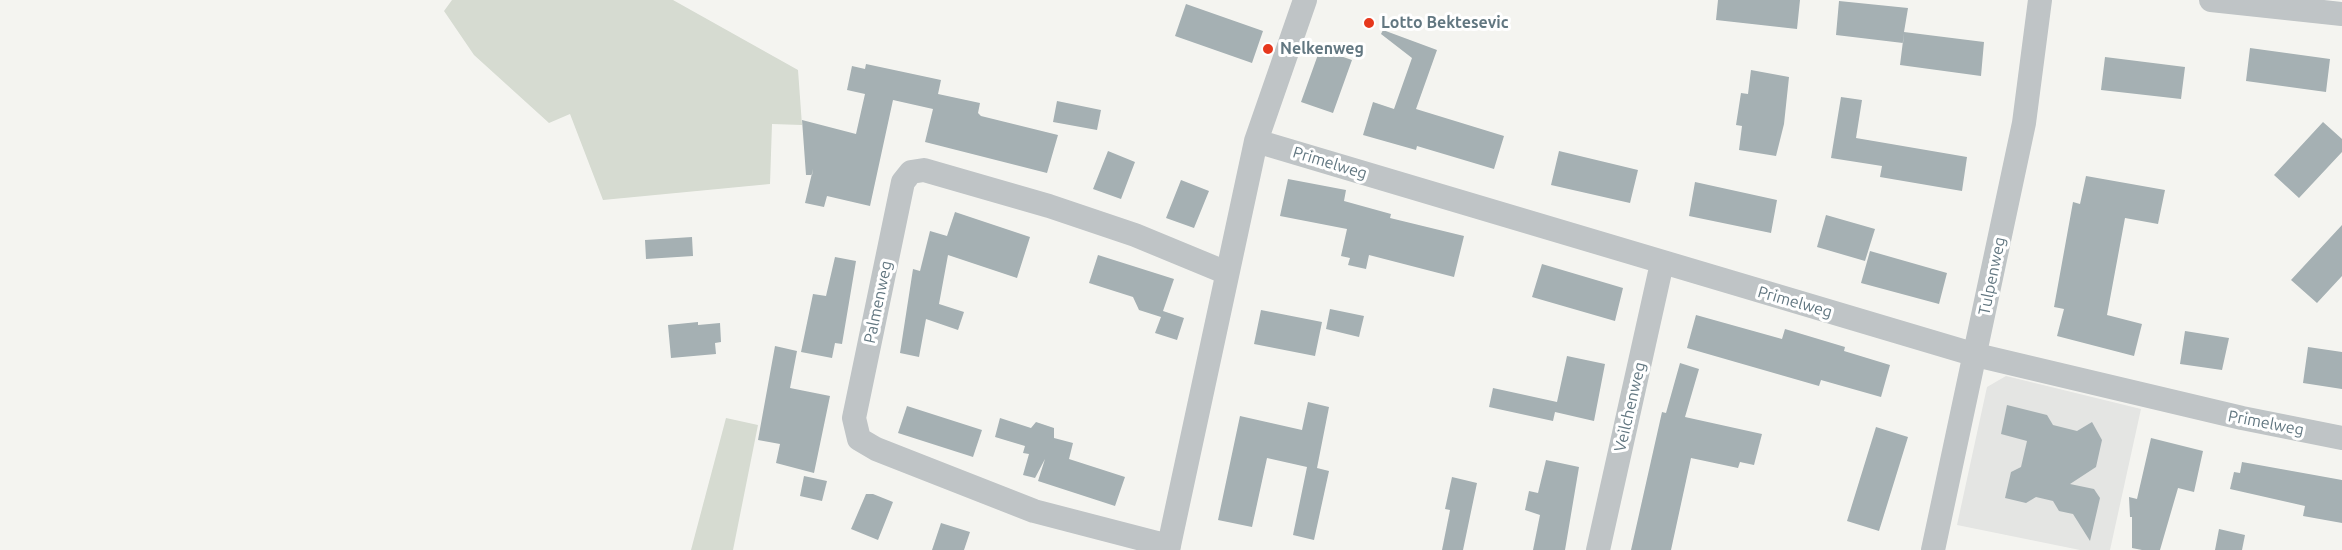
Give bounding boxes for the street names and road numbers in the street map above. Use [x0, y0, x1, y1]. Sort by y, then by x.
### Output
street label: Primelweg [1290, 143, 1370, 183]
street label: Tulpenweg [1974, 235, 2010, 317]
street label: Palmenweg [860, 259, 896, 345]
street label: Primelweg [1755, 282, 1835, 322]
street label: Veilchenweg [1610, 360, 1650, 454]
street label: Primelweg [2226, 406, 2306, 440]

